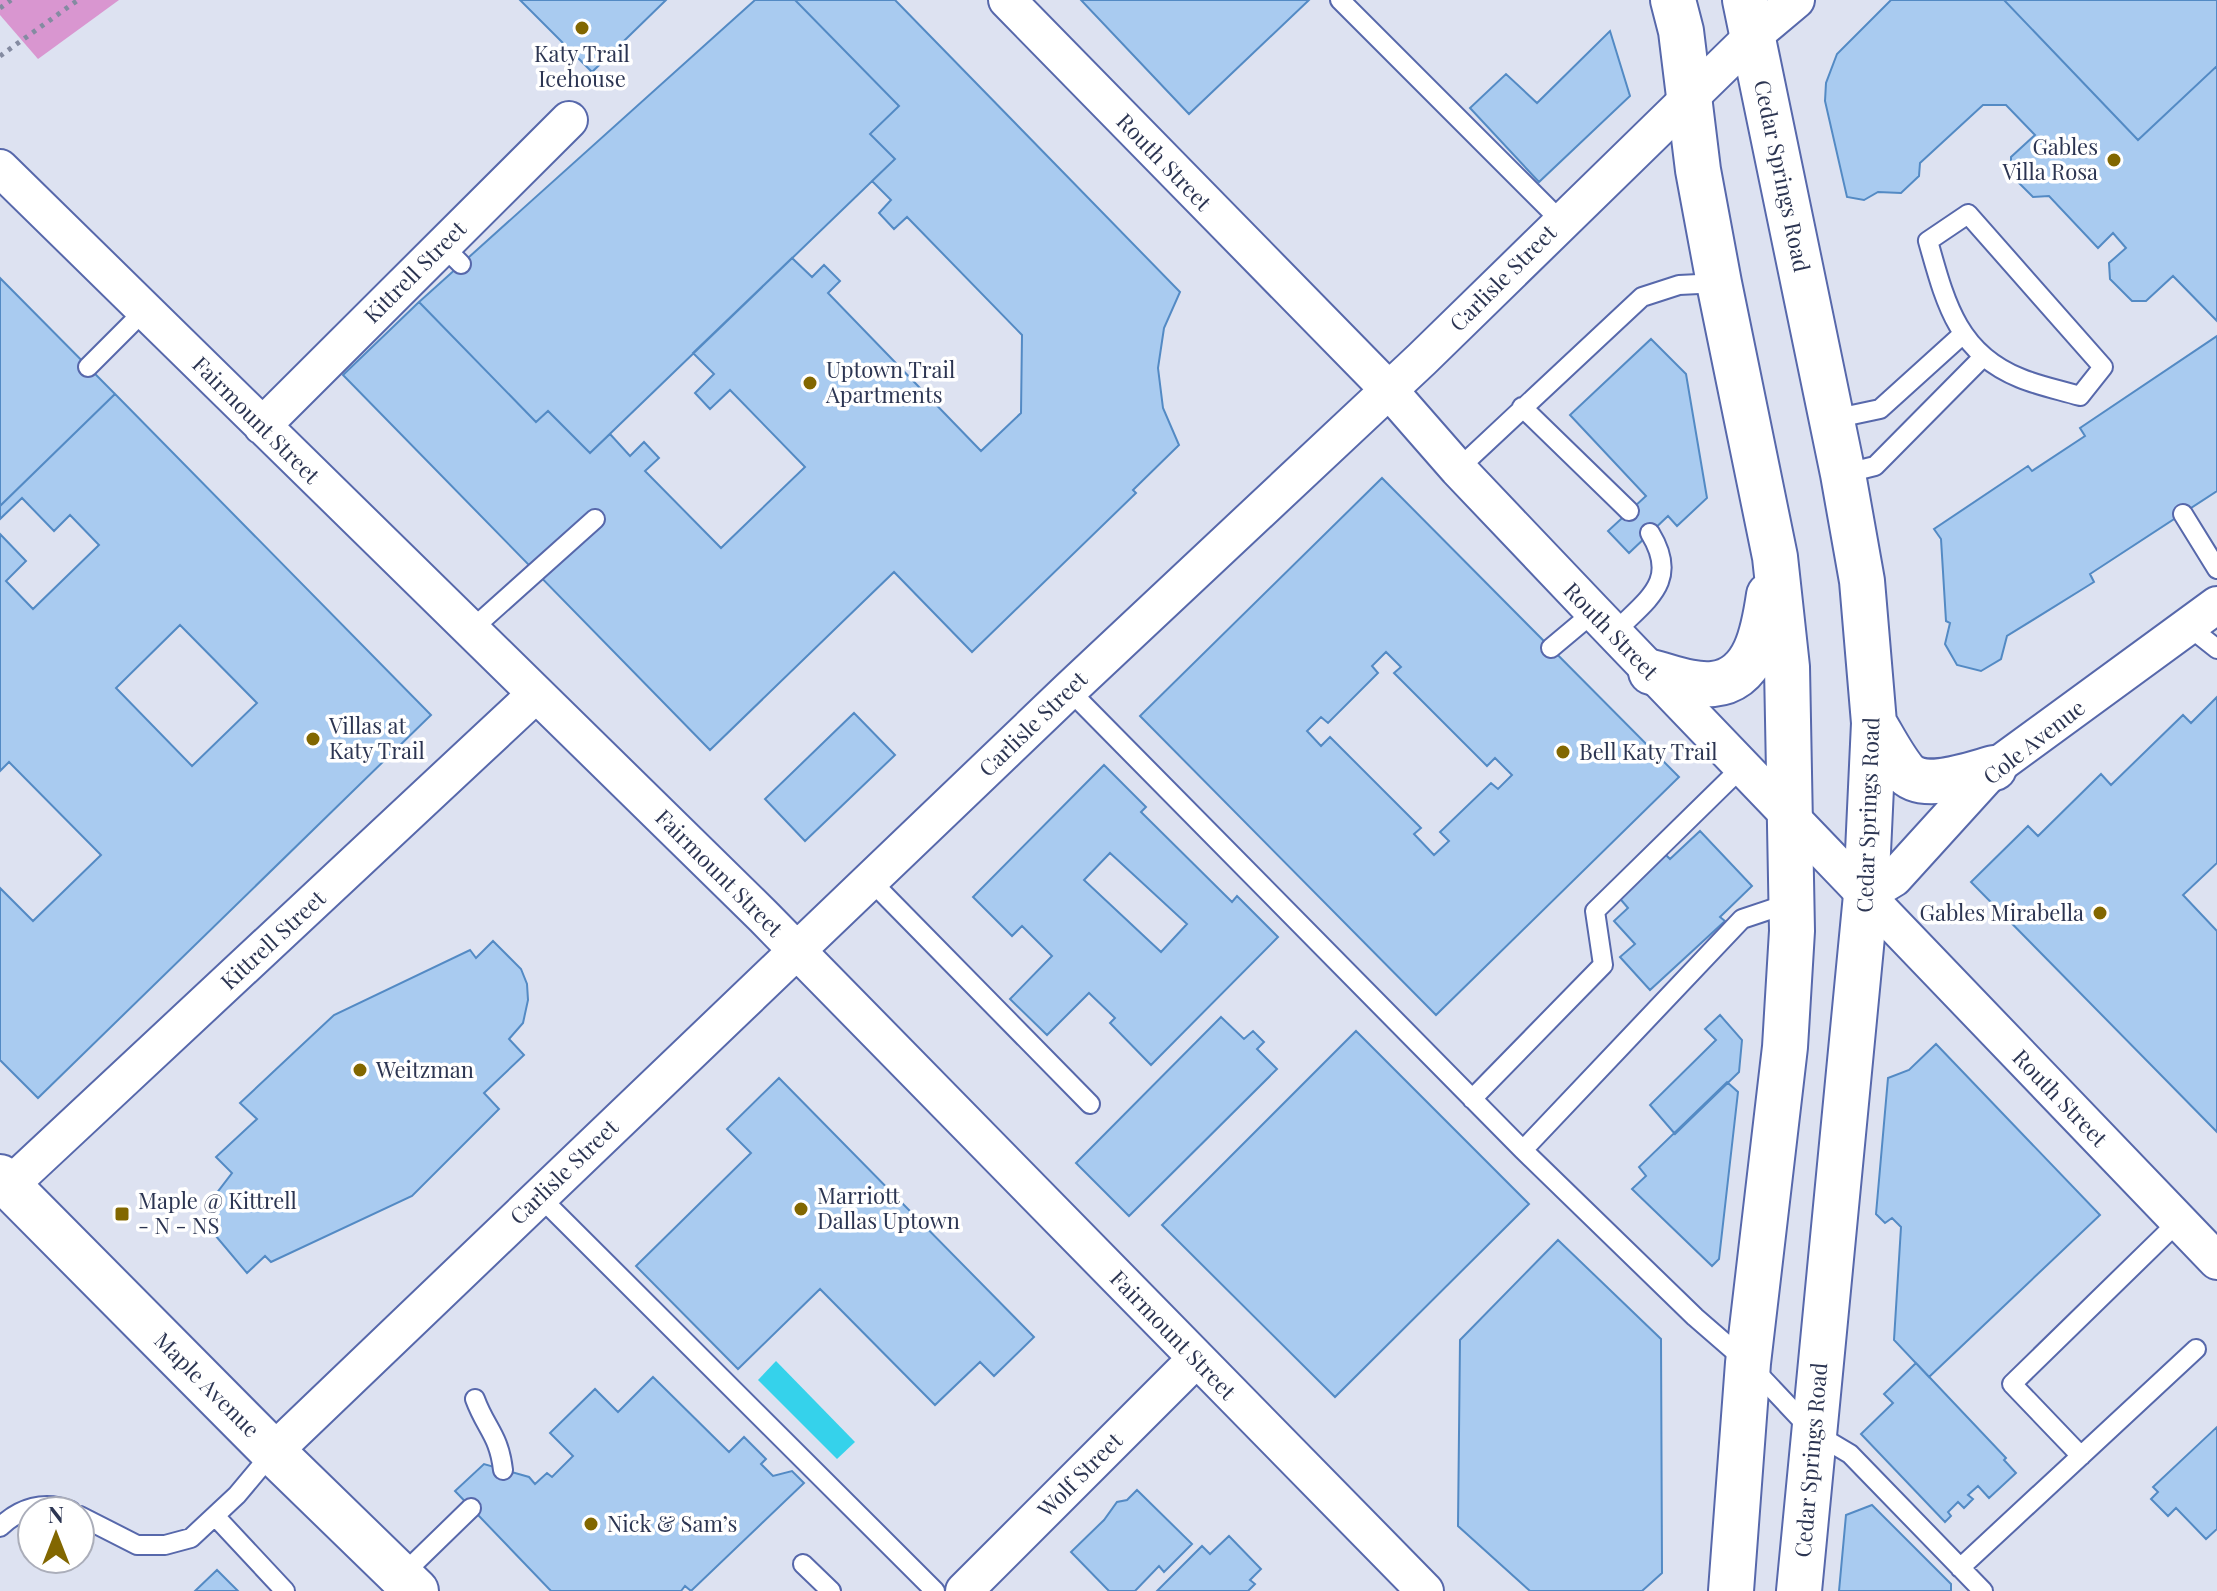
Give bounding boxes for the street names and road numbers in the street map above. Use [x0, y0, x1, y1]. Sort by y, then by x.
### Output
street label: Cedar Springs Road [1748, 77, 1818, 275]
street label: Routh Street [1111, 106, 1220, 217]
street label: Kittrell Street [357, 213, 473, 329]
street label: Carlisle Street [1442, 216, 1563, 337]
street label: Fairmount Street [186, 349, 328, 490]
street label: Routh Street [1558, 575, 1667, 686]
street label: Carlisle Street [972, 663, 1094, 783]
street label: Cole Avenue [1976, 692, 2090, 790]
street label: Cedar Springs Road [1849, 717, 1885, 913]
street label: Fairmount Street [649, 802, 791, 943]
street label: Kittrell Street [213, 882, 332, 996]
street label: Routh Street [2007, 1042, 2116, 1153]
street label: Carlisle Street [503, 1111, 625, 1231]
street label: Fairmount Street [1104, 1263, 1244, 1406]
street label: Maple Avenue [149, 1325, 267, 1443]
street label: Cedar Springs Road [1787, 1361, 1833, 1559]
street label: Wolf Street [1030, 1425, 1129, 1524]

